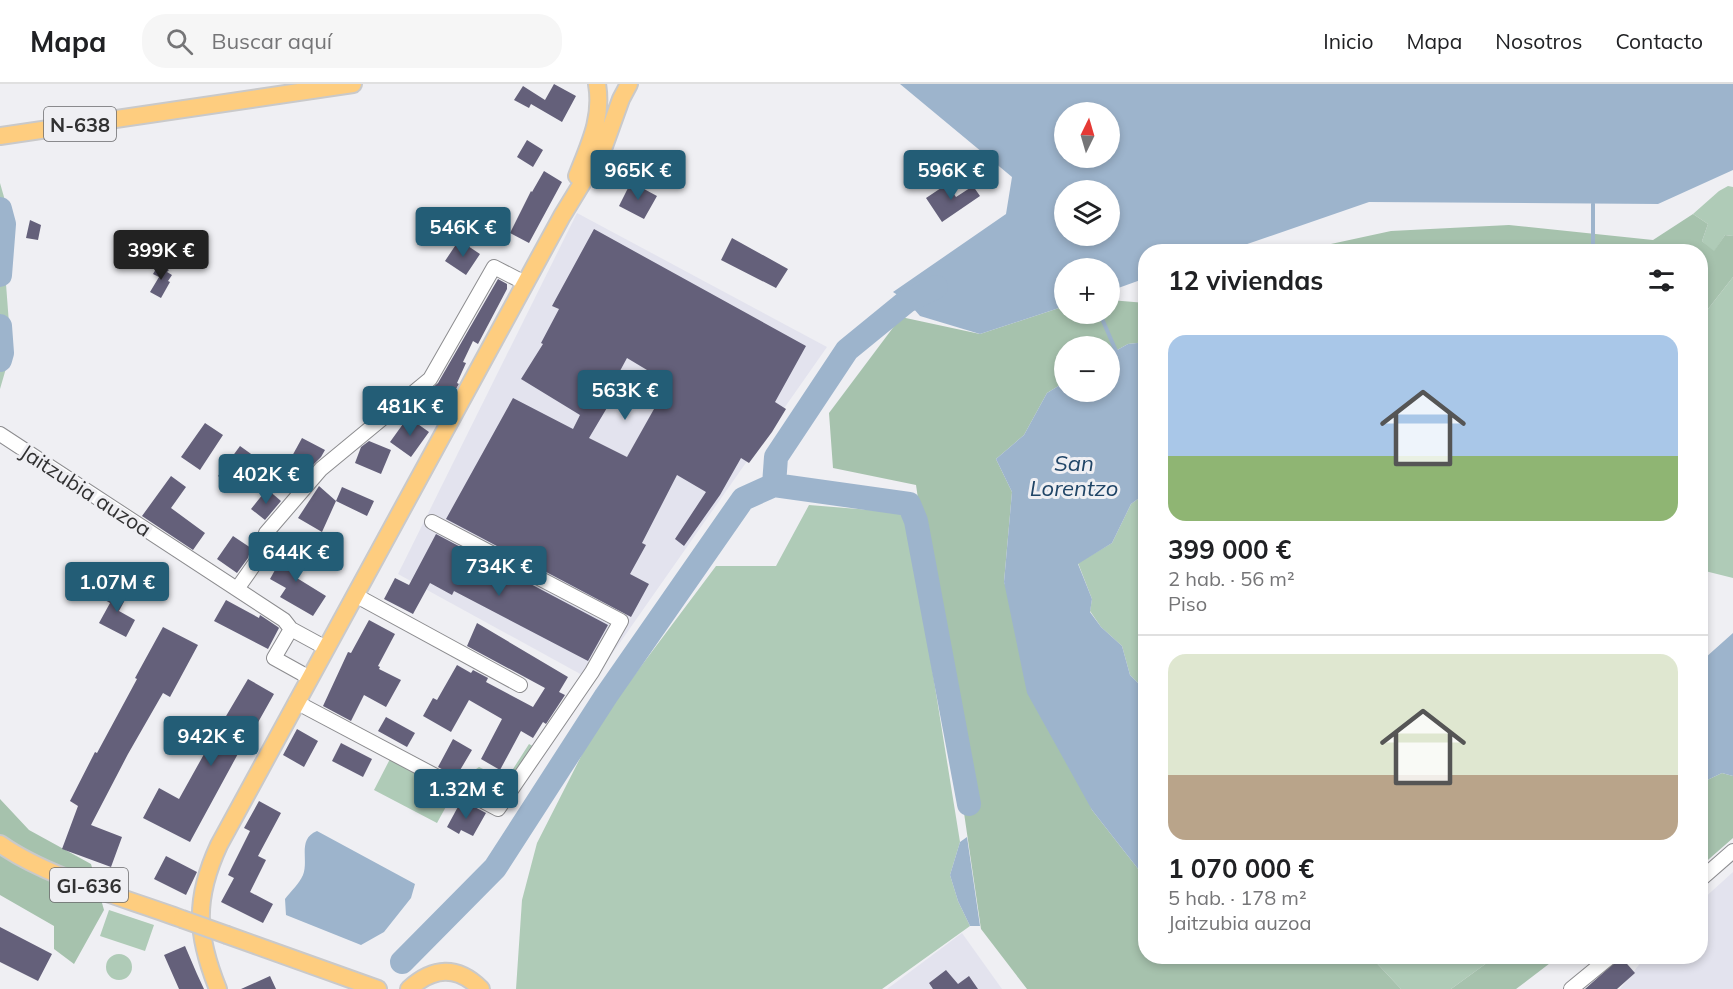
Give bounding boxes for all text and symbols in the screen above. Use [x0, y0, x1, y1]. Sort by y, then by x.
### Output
search box [142, 14, 562, 68]
text: Mapa [30, 24, 106, 59]
icon: search [163, 25, 196, 58]
text: Buscar aquí [211, 27, 332, 55]
text: Inicio [1323, 28, 1373, 54]
text: Mapa [1406, 28, 1462, 54]
text: Nosotros [1495, 28, 1582, 54]
text: Contacto [1615, 28, 1703, 54]
north arrow [1054, 102, 1120, 168]
map controls [1054, 102, 1120, 402]
road number: N-638 [44, 107, 116, 141]
pin: 965K € [589, 150, 687, 201]
pin: 596K € [902, 150, 1000, 201]
text: 965K € [605, 157, 671, 182]
text: 596K € [918, 157, 984, 182]
button: layers [1054, 180, 1120, 246]
pin: 546K € [414, 207, 512, 258]
text: 546K € [430, 214, 496, 239]
pin: 399K € [112, 230, 210, 281]
text: 399K € [128, 237, 194, 262]
button: + [1054, 258, 1120, 324]
text: 12 viviendas [1168, 264, 1323, 297]
icon: filters [1645, 264, 1678, 297]
button: − [1054, 336, 1120, 402]
pin: 563K € [576, 370, 674, 421]
icon: home [1369, 374, 1477, 482]
text: 563K € [592, 377, 658, 402]
pin: 481K € [361, 386, 459, 437]
text: 481K € [377, 393, 443, 418]
street label: Jaitzubia auzoa [16, 438, 156, 542]
water label: San Lorentzo [1030, 449, 1118, 502]
pin: 402K € [217, 454, 315, 505]
text: 402K € [233, 461, 299, 486]
pin: 644K € [247, 532, 345, 583]
text: 399 000 € [1168, 533, 1291, 566]
text: 644K € [263, 539, 329, 564]
pin: 734K € [450, 546, 548, 597]
text: 734K € [466, 553, 532, 578]
pin: 1.07M € [62, 562, 172, 613]
text: 2 hab. · 56 m² [1168, 566, 1295, 591]
text: 1.07M € [79, 569, 155, 594]
text: Piso [1168, 591, 1207, 616]
icon: home [1369, 693, 1477, 801]
pin: 942K € [162, 716, 260, 767]
text: 942K € [178, 723, 244, 748]
pin: 1.32M € [411, 769, 521, 820]
text: 1.32M € [428, 776, 504, 801]
text: 1 070 000 € [1168, 852, 1314, 885]
road number: GI-636 [50, 868, 128, 902]
text: 5 hab. · 178 m² [1168, 885, 1307, 910]
text: Jaitzubia auzoa [1168, 910, 1311, 935]

